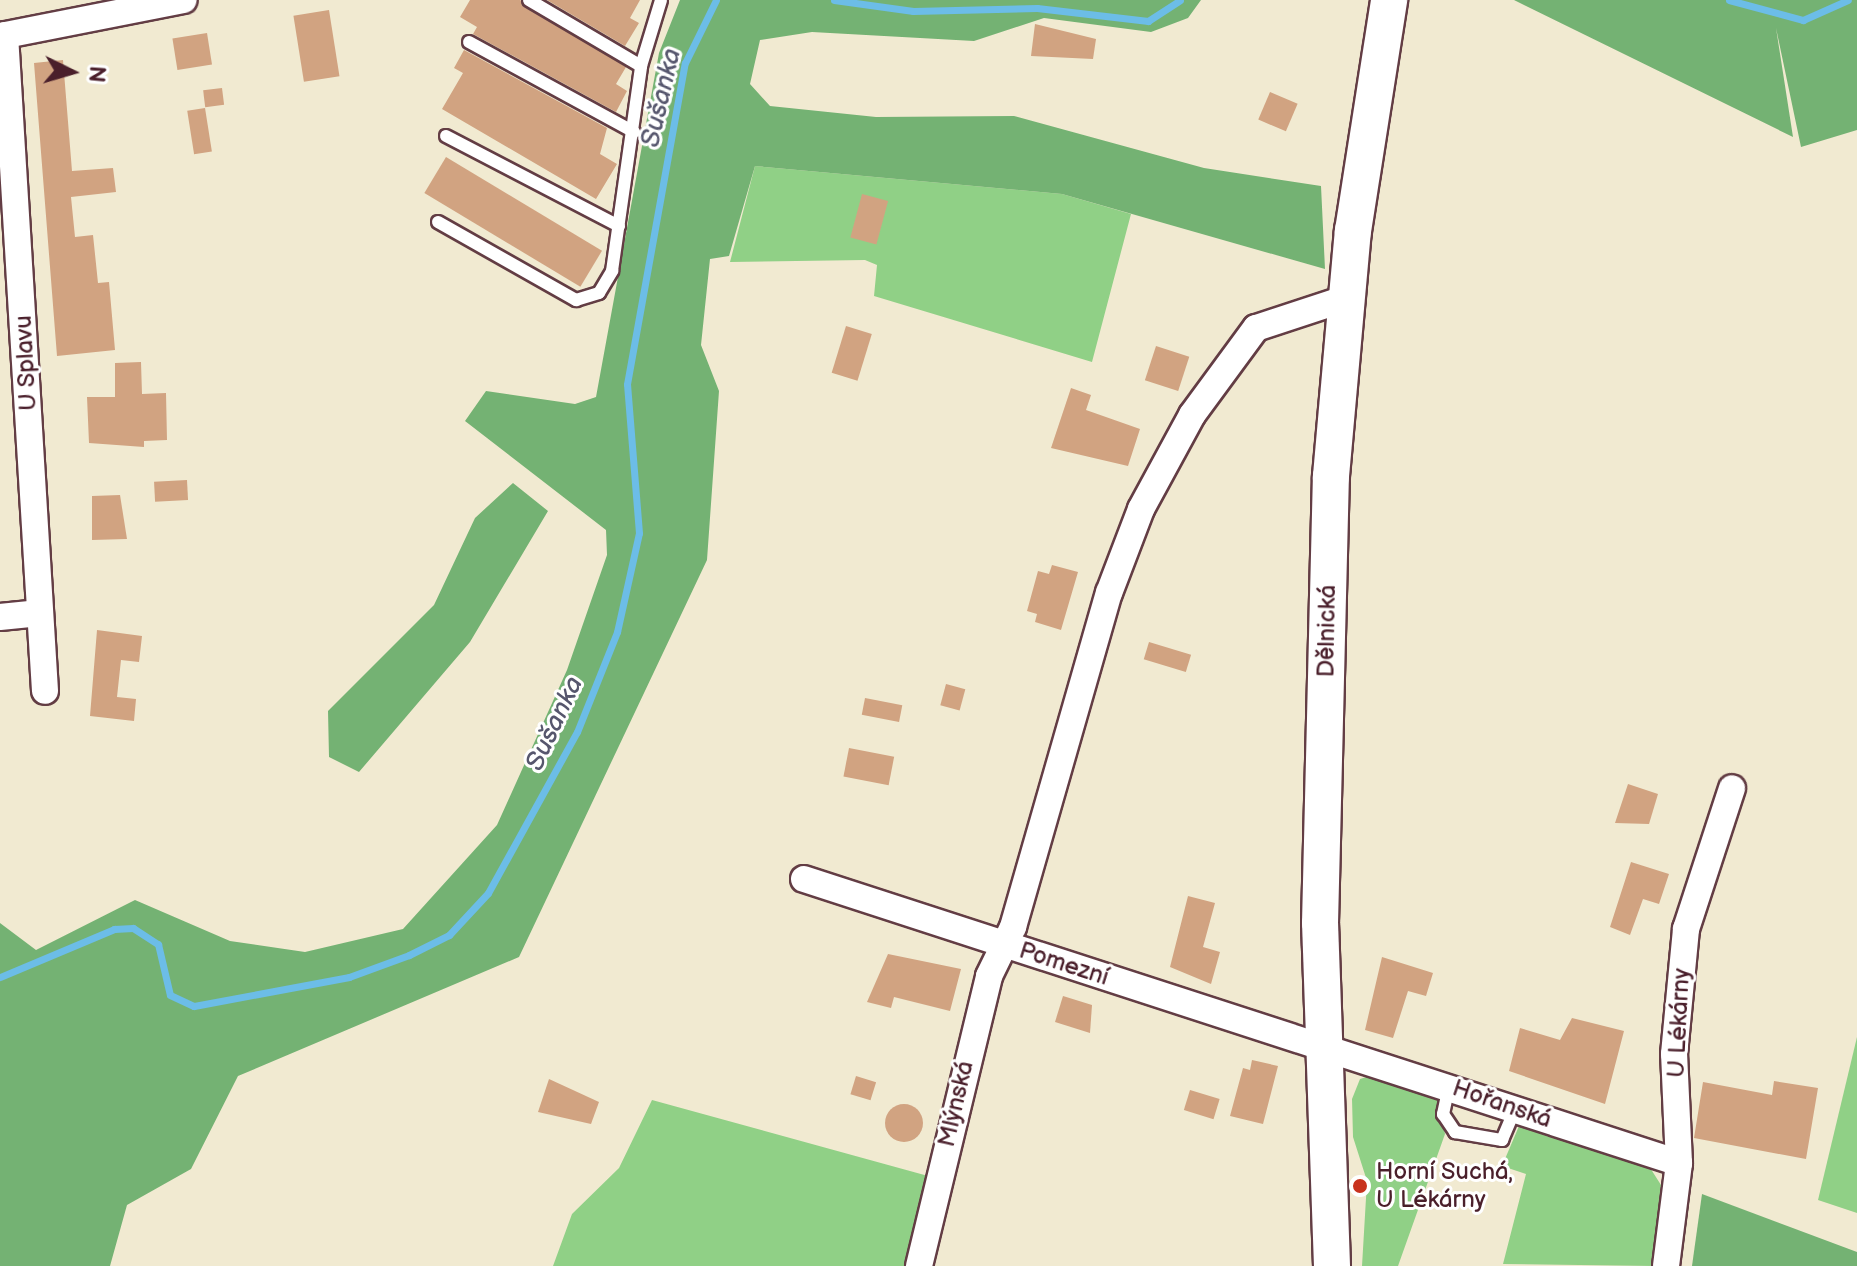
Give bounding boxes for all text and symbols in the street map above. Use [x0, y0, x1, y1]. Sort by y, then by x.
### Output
north arrow [32, 32, 112, 112]
water label: Sušanka [635, 46, 689, 150]
text: N [82, 65, 111, 84]
street label: U Splavu [9, 314, 43, 412]
street label: Dělnická [1312, 584, 1342, 678]
water label: Sušanka [520, 672, 590, 776]
street label: Pomezní [1016, 936, 1112, 992]
street label: U Lékárny [1662, 968, 1696, 1078]
street label: Mlýnská [932, 1058, 980, 1150]
street label: Hořanská [1449, 1074, 1555, 1134]
place label: Horní Suchá, U Lékárny [1376, 1158, 1513, 1214]
marker: Horní Suchá, U Lékárny [1351, 1177, 1369, 1195]

